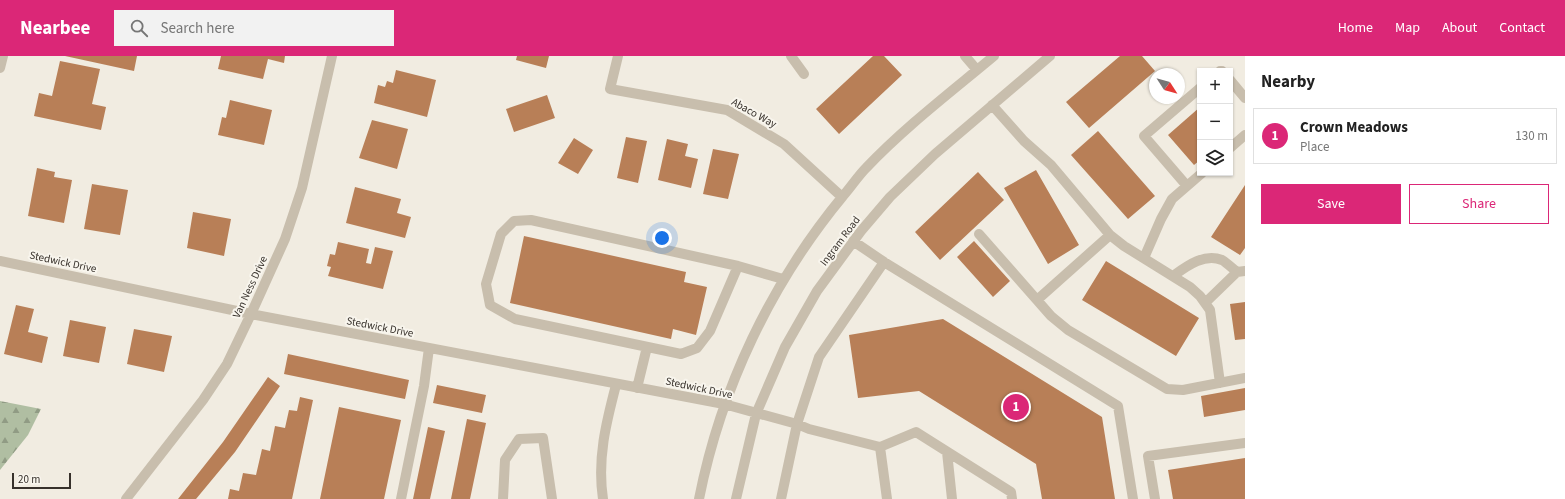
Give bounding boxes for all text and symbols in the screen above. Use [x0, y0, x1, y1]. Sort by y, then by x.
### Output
search box [114, 10, 394, 46]
text: Nearbee [20, 15, 90, 42]
icon: search [128, 17, 150, 39]
text: Search here [160, 18, 234, 39]
text: Home [1338, 18, 1373, 38]
text: Map [1395, 18, 1420, 38]
text: About [1442, 18, 1477, 38]
text: Contact [1499, 18, 1545, 38]
north arrow [1149, 68, 1185, 104]
map controls [1197, 68, 1233, 176]
button: + [1197, 68, 1233, 104]
text: Nearby [1261, 70, 1315, 94]
street label: Abaco Way [729, 94, 779, 132]
button: − [1197, 104, 1233, 140]
text: Crown Meadows [1300, 117, 1408, 138]
text: 1 [1272, 127, 1278, 145]
text: 130 m [1515, 127, 1548, 145]
text: Place [1300, 138, 1329, 156]
button: layers [1197, 140, 1233, 176]
button: Save [1261, 184, 1401, 224]
button: Share [1409, 184, 1549, 224]
street label: Ingram Road [816, 213, 864, 269]
your location [652, 228, 672, 248]
street label: Stedwick Drive [28, 248, 98, 277]
street label: Van Ness Drive [229, 253, 271, 321]
street label: Stedwick Drive [345, 313, 415, 341]
street label: Stedwick Drive [664, 374, 734, 403]
pin: 1 [1003, 392, 1029, 422]
scale bar [12, 471, 71, 490]
text: 20 m [18, 472, 40, 487]

